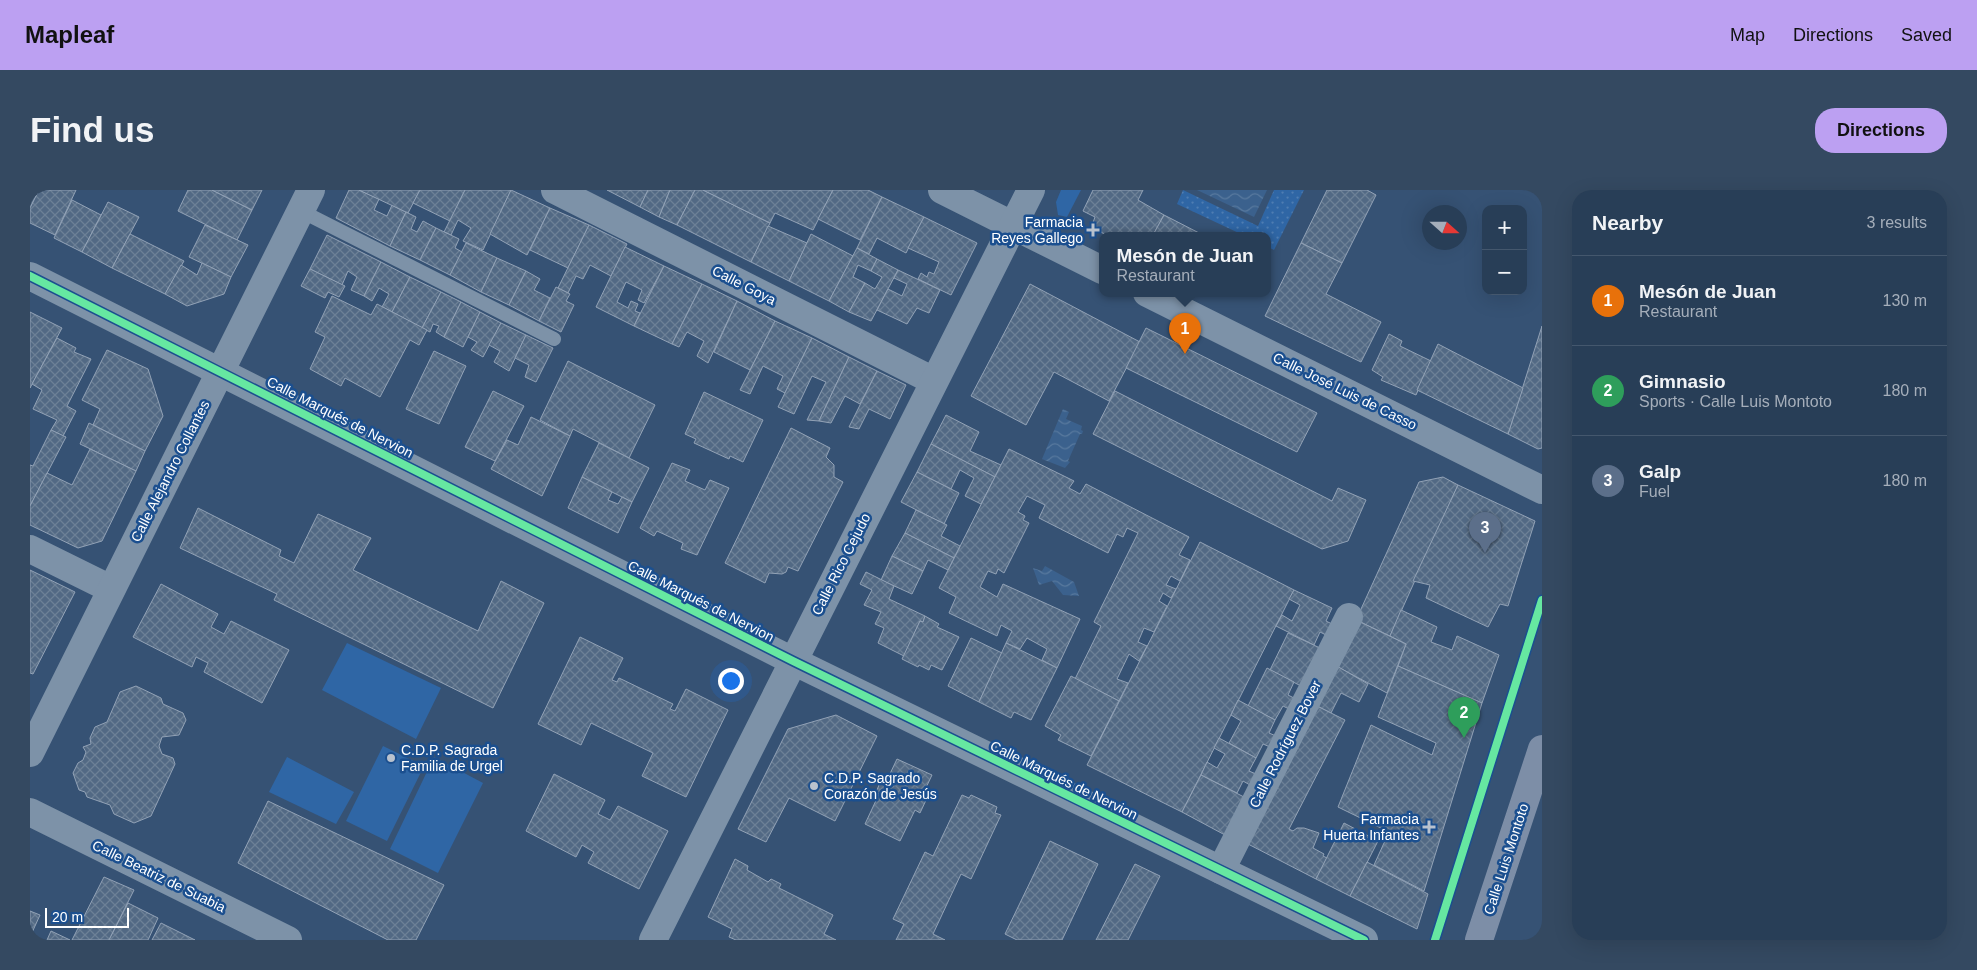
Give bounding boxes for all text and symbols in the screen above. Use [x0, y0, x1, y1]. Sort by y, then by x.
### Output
text: Mapleaf [25, 21, 114, 48]
text: Map [1730, 25, 1765, 45]
text: Directions [1793, 25, 1873, 45]
text: Saved [1901, 25, 1952, 45]
button: Directions [1815, 108, 1947, 153]
text: Find us [30, 110, 154, 149]
north arrow [1422, 205, 1467, 250]
map controls [1482, 205, 1527, 295]
button: + [1482, 205, 1527, 250]
text: Nearby [1592, 211, 1663, 234]
place label: Farmacia Reyes Gallego [991, 214, 1083, 246]
text: 3 results [1867, 214, 1927, 231]
marker: Farmacia Reyes Gallego [1087, 224, 1099, 236]
popup [1099, 232, 1271, 297]
text: Mesón de Juan [1116, 245, 1254, 266]
button: − [1482, 250, 1527, 295]
street label: Calle Goya [710, 262, 779, 308]
text: Restaurant [1116, 267, 1195, 284]
text: Mesón de Juan [1639, 281, 1776, 302]
text: 1 [1604, 292, 1612, 309]
text: 130 m [1883, 292, 1927, 309]
text: Restaurant [1639, 303, 1717, 320]
pin: 1 [1169, 313, 1201, 354]
street label: Calle José Luis de Casso [1270, 349, 1420, 433]
text: Gimnasio [1639, 371, 1726, 392]
street label: Calle Marqués de Nervion [264, 373, 416, 461]
text: 2 [1604, 382, 1612, 399]
text: 180 m [1883, 382, 1927, 399]
text: Sports · Calle Luis Montoto [1639, 393, 1832, 410]
street label: Calle Alejandro Collantes [127, 398, 213, 544]
text: Galp [1639, 461, 1681, 482]
text: 3 [1604, 472, 1612, 489]
text: 180 m [1883, 472, 1927, 489]
text: Fuel [1639, 483, 1670, 500]
street label: Calle Rico Cejudo [808, 510, 874, 618]
pin: 3 [1469, 512, 1501, 553]
street label: Calle Marqués de Nervion [625, 557, 777, 645]
your location [718, 668, 744, 694]
street label: Calle Rodríguez Bover [1246, 677, 1324, 810]
pin: 2 [1448, 697, 1480, 738]
street label: Calle Marqués de Nervion [988, 737, 1140, 823]
place label: C.D.P. Sagrada Familia de Urgel [401, 742, 503, 774]
marker: C.D.P. Sagrada Familia de Urgel [385, 752, 397, 764]
place label: C.D.P. Sagrado Corazón de Jesús [824, 770, 937, 802]
marker: C.D.P. Sagrado Corazón de Jesús [808, 780, 820, 792]
street label: Calle Luis Montoto [1480, 801, 1532, 917]
place label: Farmacia Huerta Infantes [1323, 811, 1419, 843]
marker: Farmacia Huerta Infantes [1423, 821, 1435, 833]
street label: Calle Beatriz de Suabia [90, 837, 228, 915]
scale bar [45, 905, 129, 928]
text: 20 m [52, 909, 83, 925]

